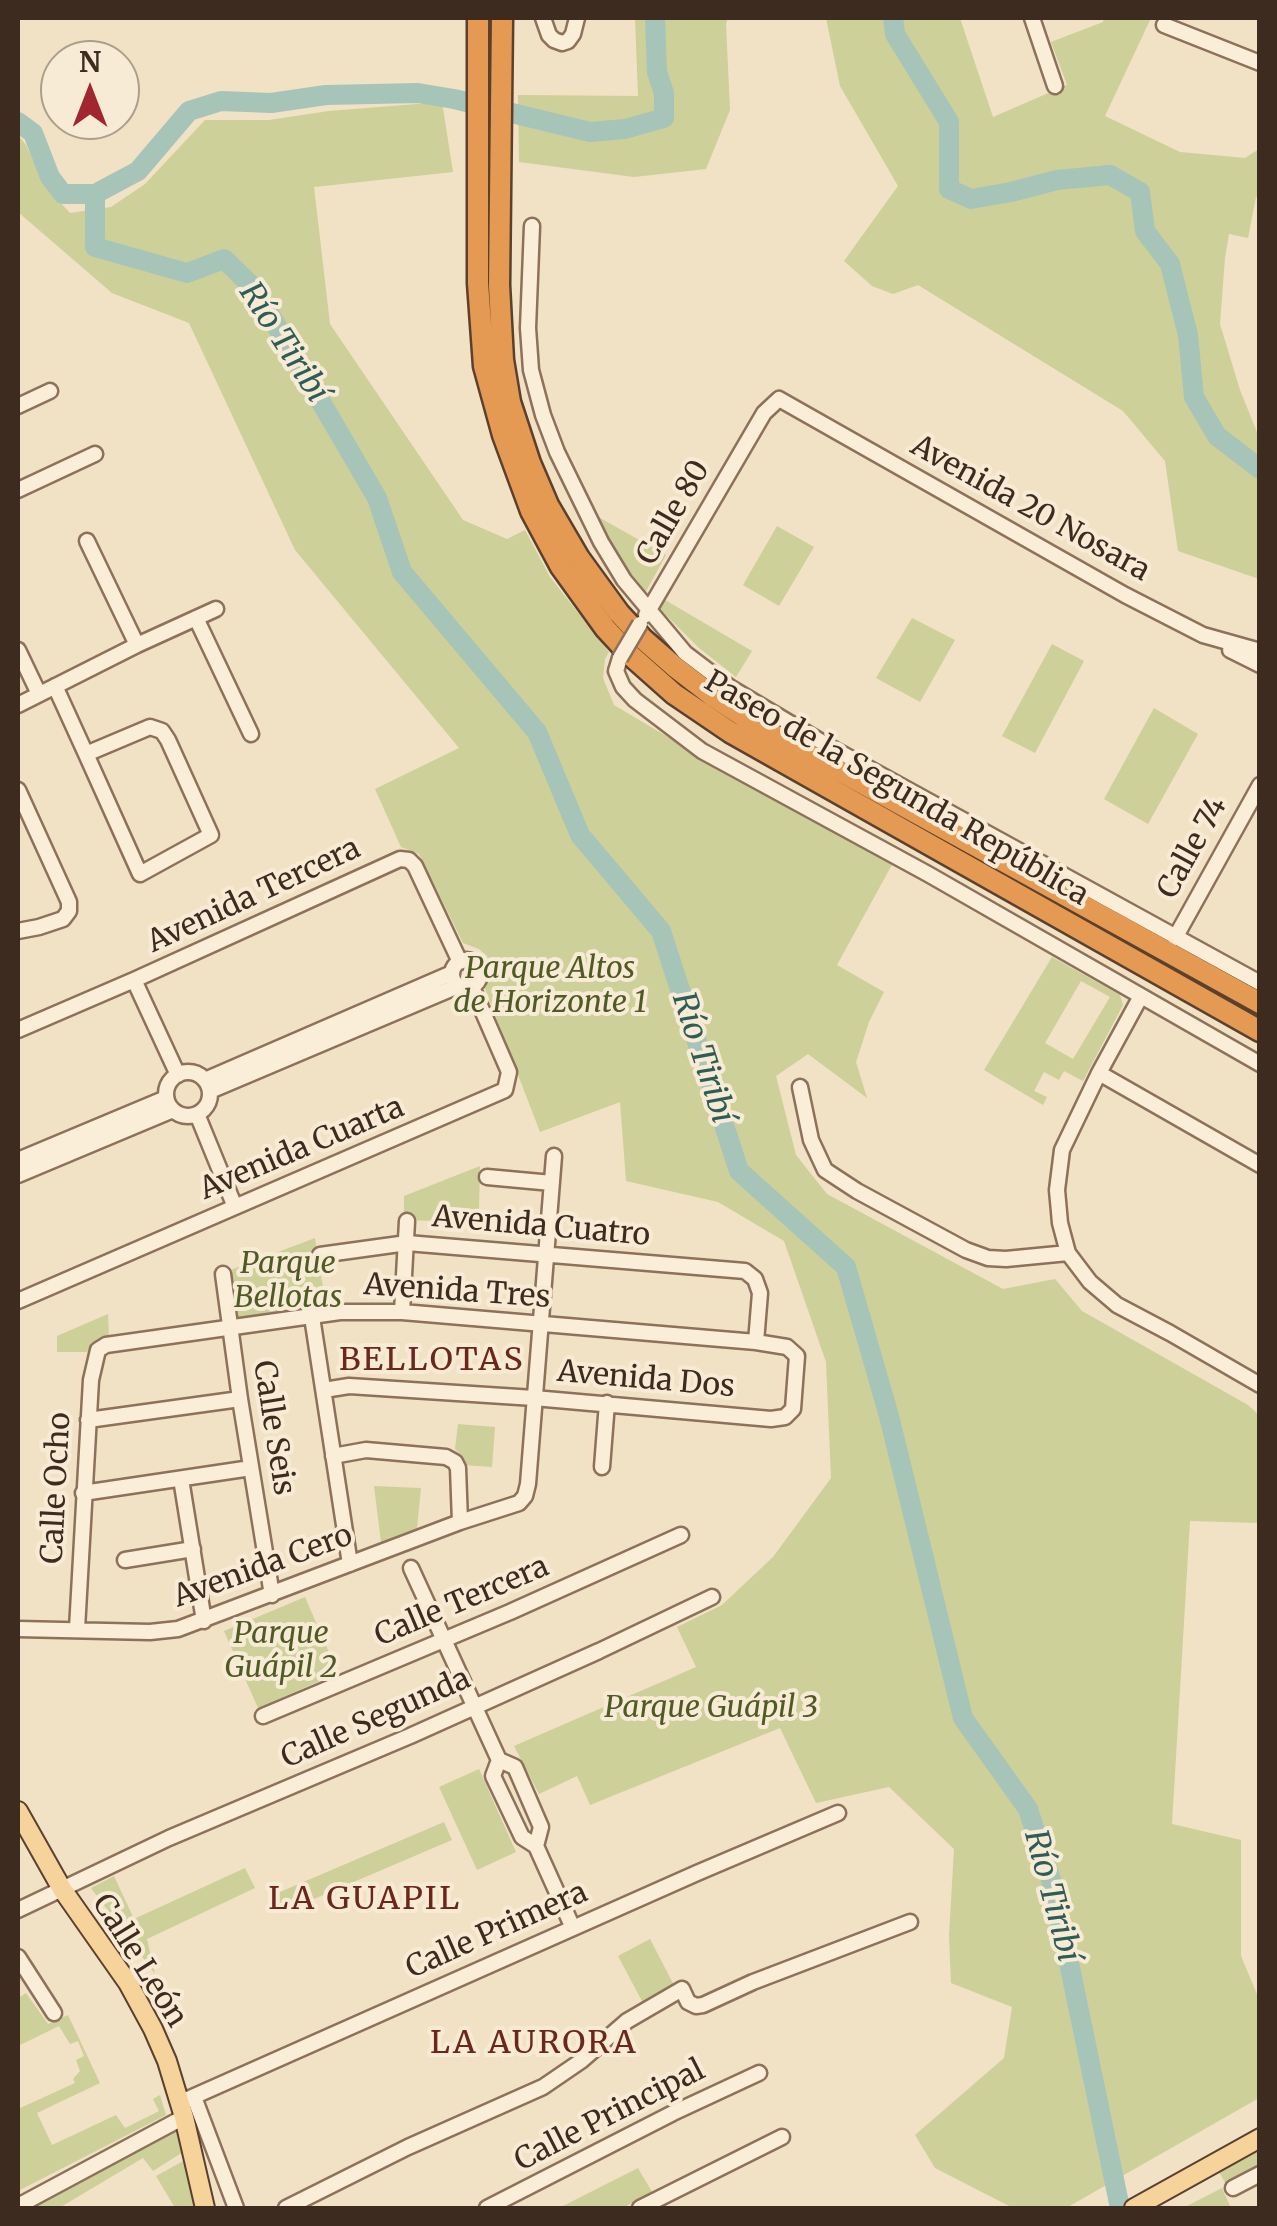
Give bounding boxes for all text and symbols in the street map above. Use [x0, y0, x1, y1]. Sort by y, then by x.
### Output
north arrow [40, 40, 140, 140]
text: N [79, 44, 101, 80]
water label: Río Tiribí [230, 276, 336, 410]
street label: Avenida 20 Nosara [904, 428, 1156, 590]
street label: Calle 80 [630, 454, 718, 572]
street label: Paseo de la Segunda República [698, 664, 1094, 914]
street label: Calle 74 [1150, 791, 1236, 905]
street label: Avenida Tercera [142, 831, 366, 961]
park label: Parque Altos de Horizonte 1 [453, 952, 647, 1022]
water label: Río Tiribí [663, 988, 741, 1128]
street label: Avenida Cuarta [194, 1090, 410, 1208]
street label: Avenida Cuatro [431, 1200, 651, 1254]
park label: Parque Bellotas [234, 1247, 342, 1318]
street label: Avenida Tres [363, 1268, 551, 1316]
district label: BELLOTAS [339, 1342, 525, 1380]
street label: Avenida Dos [556, 1354, 736, 1406]
street label: Calle Seis [245, 1358, 301, 1498]
street label: Calle Ocho [35, 1411, 79, 1565]
street label: Avenida Cero [169, 1518, 357, 1616]
street label: Calle Tercera [370, 1549, 554, 1655]
park label: Parque Guápil 2 [225, 1617, 337, 1688]
street label: Calle Segunda [276, 1661, 476, 1777]
park label: Parque Guápil 3 [604, 1691, 818, 1727]
water label: Río Tiribí [1015, 1826, 1087, 1966]
street label: Calle Primera [401, 1875, 593, 1987]
district label: LA GUAPIL [268, 1881, 462, 1919]
street label: Calle León [84, 1888, 194, 2034]
district label: LA AURORA [430, 2025, 638, 2063]
street label: Calle Principal [509, 2053, 711, 2179]

